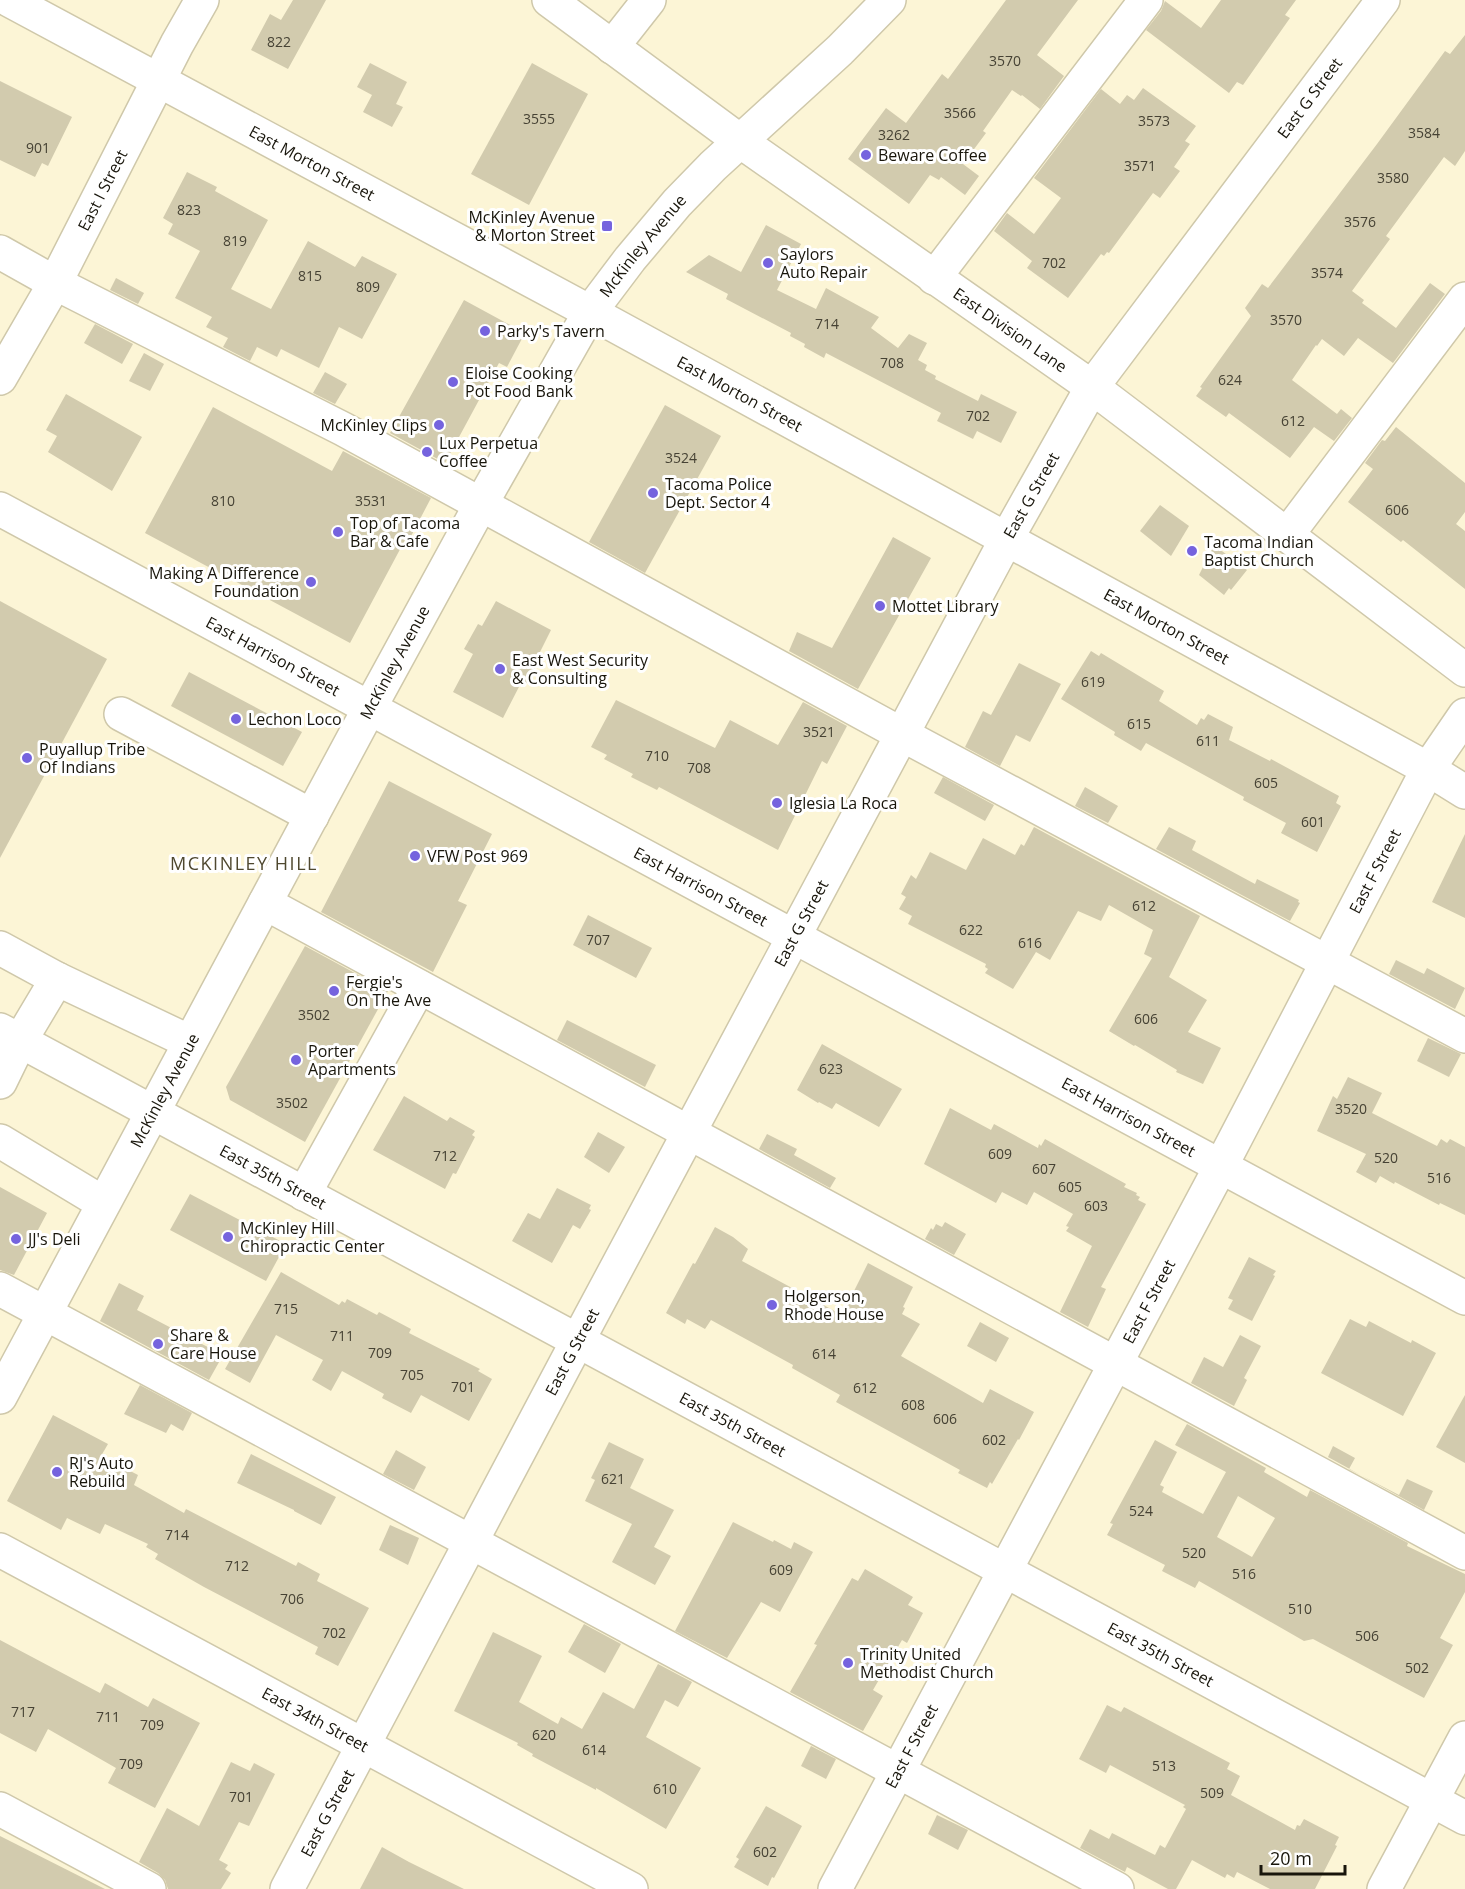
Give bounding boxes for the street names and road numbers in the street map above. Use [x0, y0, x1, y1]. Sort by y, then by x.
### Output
street label: East G Street [1272, 53, 1347, 143]
street label: East Morton Street [245, 120, 379, 206]
street label: East I Street [72, 145, 132, 235]
street label: McKinley Avenue [594, 189, 691, 301]
street label: East Division Lane [949, 282, 1072, 377]
street label: East Morton Street [673, 351, 807, 437]
street label: East G Street [998, 448, 1064, 542]
street label: East Morton Street [1100, 583, 1233, 670]
street label: McKinley Avenue [355, 601, 435, 723]
street label: East Harrison Street [202, 611, 344, 701]
street label: East F Street [1344, 825, 1406, 917]
street label: East Harrison Street [630, 841, 772, 932]
street label: East G Street [769, 876, 833, 971]
street label: McKinley Avenue [125, 1029, 204, 1151]
street label: East Harrison Street [1058, 1072, 1200, 1162]
street label: East 35th Street [216, 1139, 330, 1215]
street label: East F Street [1117, 1255, 1180, 1347]
street label: East G Street [540, 1304, 604, 1399]
street label: East 35th Street [676, 1386, 790, 1462]
street label: East 35th Street [1104, 1617, 1218, 1692]
street label: East 34th Street [258, 1682, 373, 1757]
street label: East F Street [880, 1700, 943, 1792]
street label: East G Street [295, 1765, 360, 1860]

